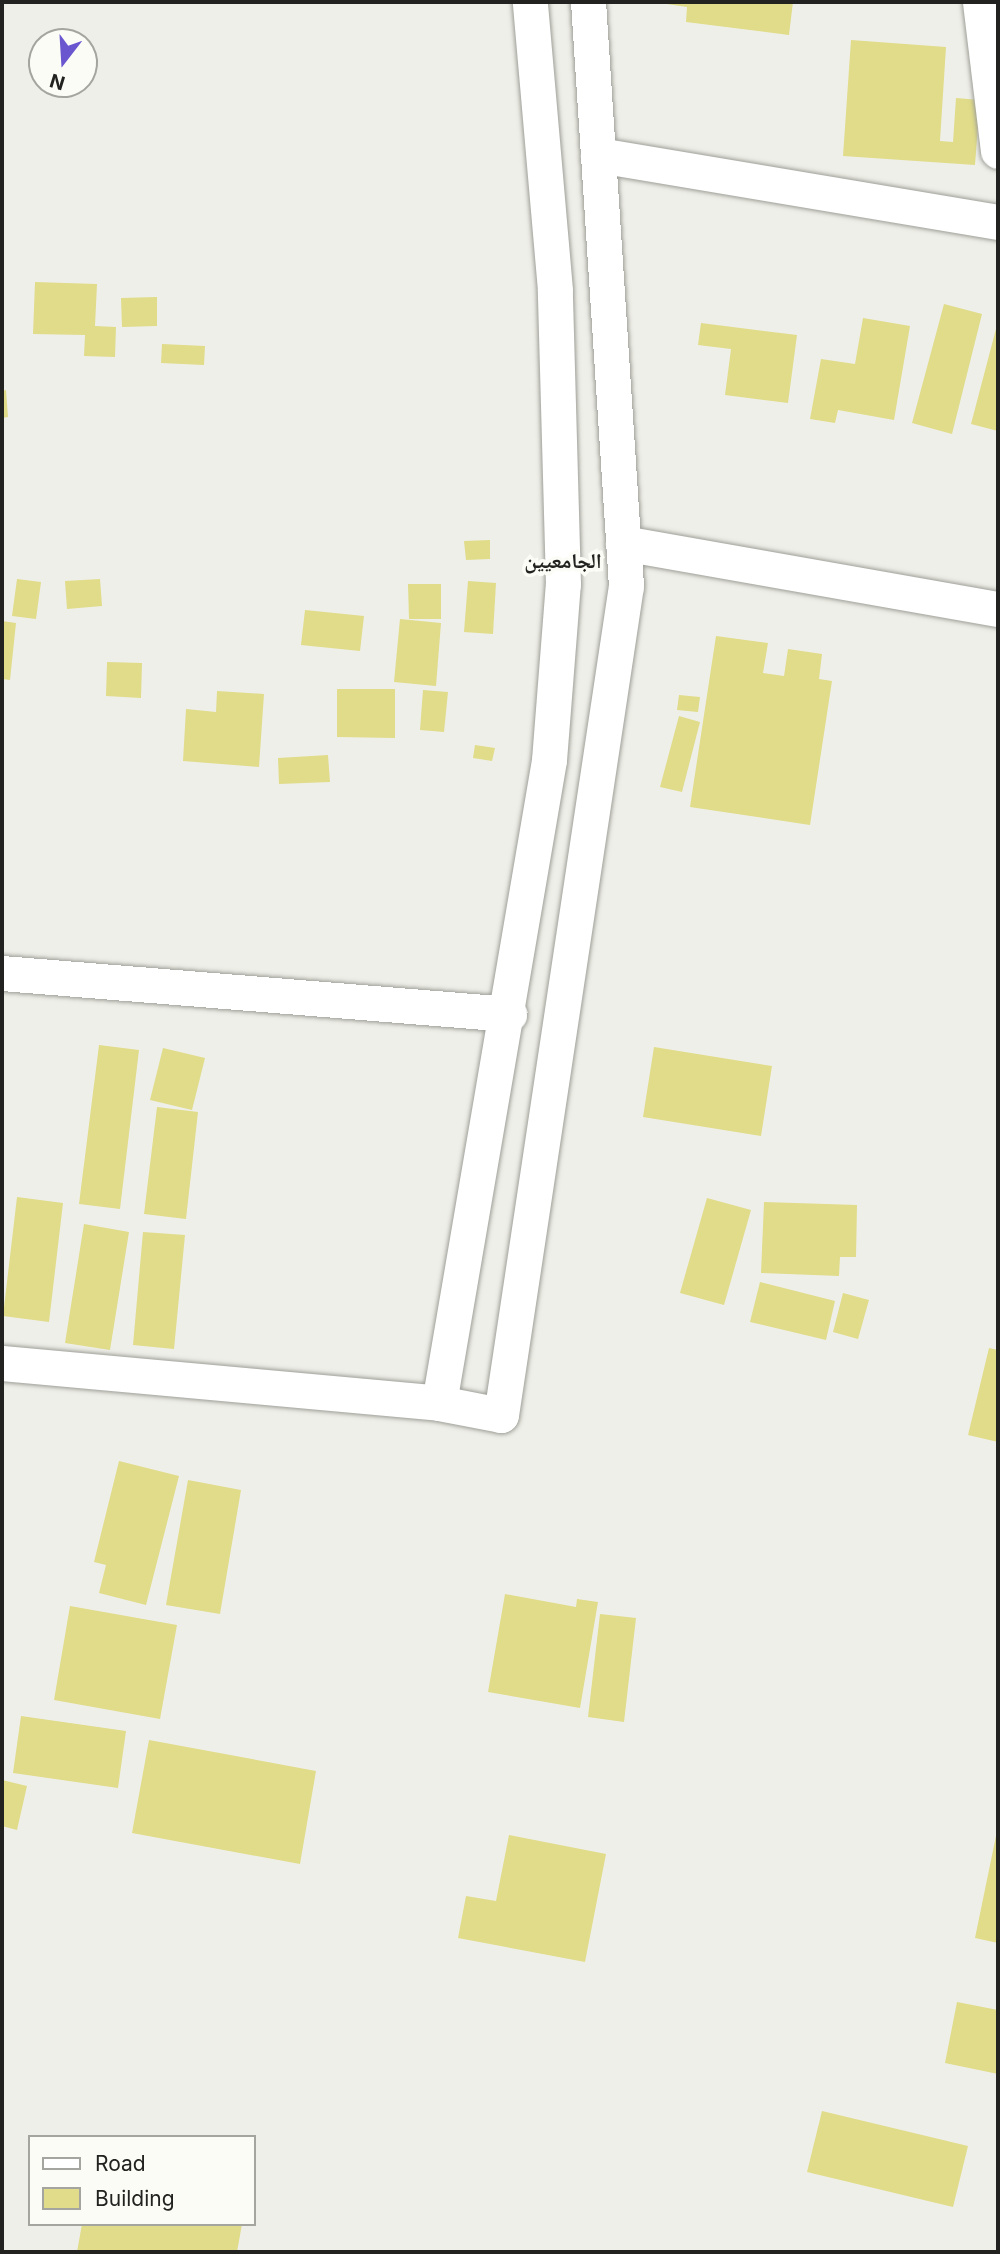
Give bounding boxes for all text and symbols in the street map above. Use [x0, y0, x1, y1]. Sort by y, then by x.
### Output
north arrow [28, 28, 98, 98]
text: N [47, 69, 68, 95]
district label: الجامعيين [524, 548, 602, 574]
legend [28, 2135, 256, 2226]
text: Road [95, 2151, 146, 2176]
text: Building [95, 2186, 175, 2211]

